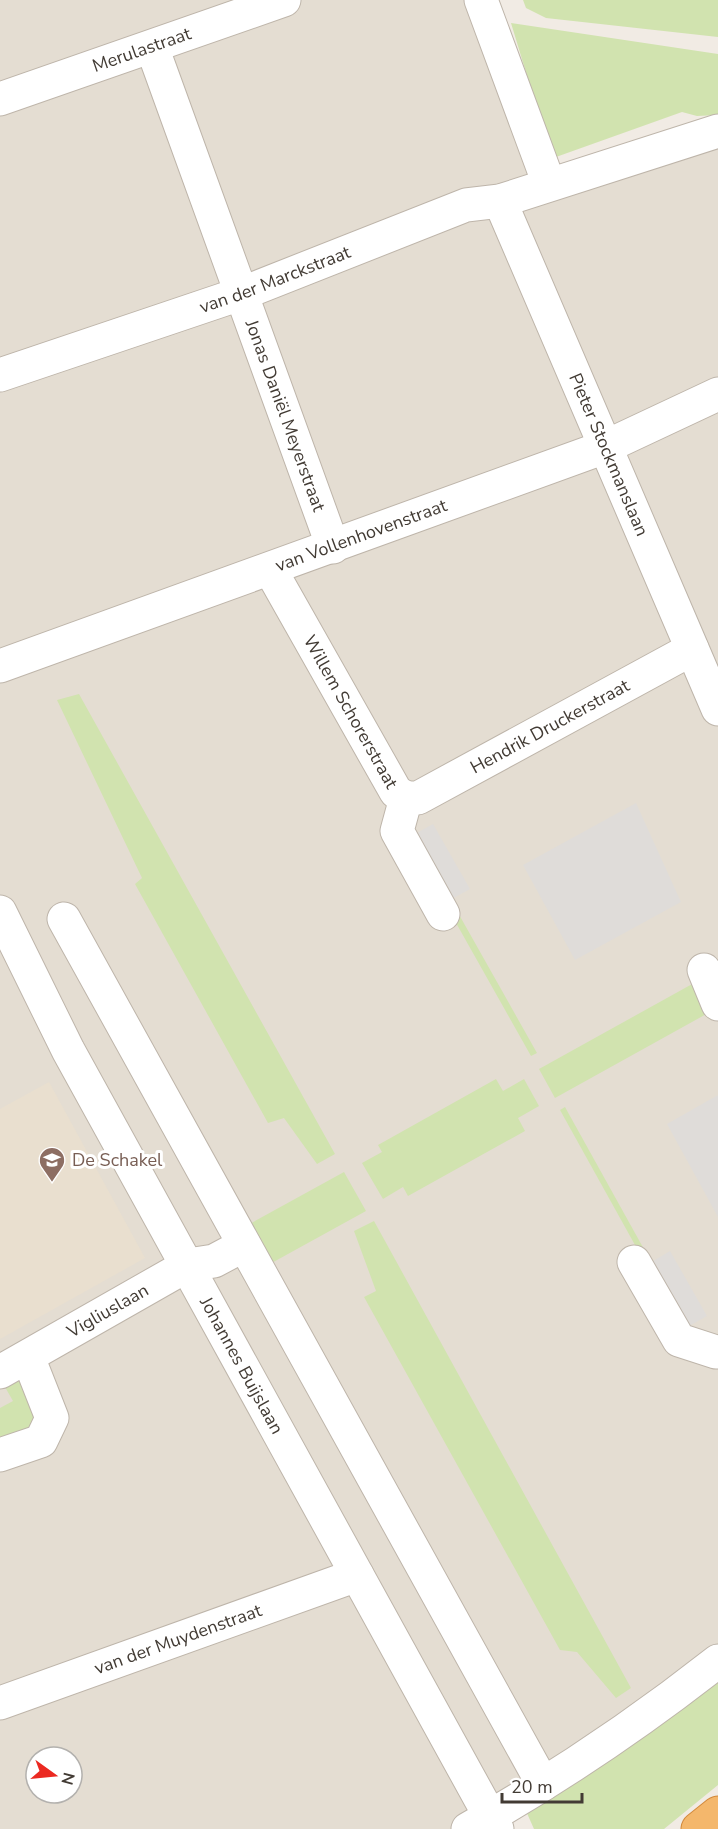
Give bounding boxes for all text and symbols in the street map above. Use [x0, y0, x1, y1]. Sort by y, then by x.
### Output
street label: Merulastraat [89, 21, 195, 78]
street label: van der Marckstraat [196, 240, 354, 319]
street label: Jonas Daniël Meyerstraat [239, 315, 331, 515]
street label: Pieter Stockmanslaan [563, 369, 654, 540]
street label: van Vollenhovenstraat [272, 493, 451, 577]
street label: Willem Schorerstraat [298, 631, 404, 794]
street label: Hendrik Druckerstraat [466, 673, 634, 779]
school or university icon: De Schakel [37, 1145, 67, 1183]
place label: De Schakel [72, 1148, 163, 1172]
street label: Vigliuslaan [62, 1278, 153, 1344]
street label: Johannes Buijslaan [194, 1292, 289, 1438]
street label: van der Muydenstraat [91, 1598, 266, 1680]
north arrow [24, 1745, 84, 1805]
scale bar [502, 1766, 582, 1804]
text: N [55, 1770, 80, 1787]
text: 20 m [511, 1775, 553, 1799]

